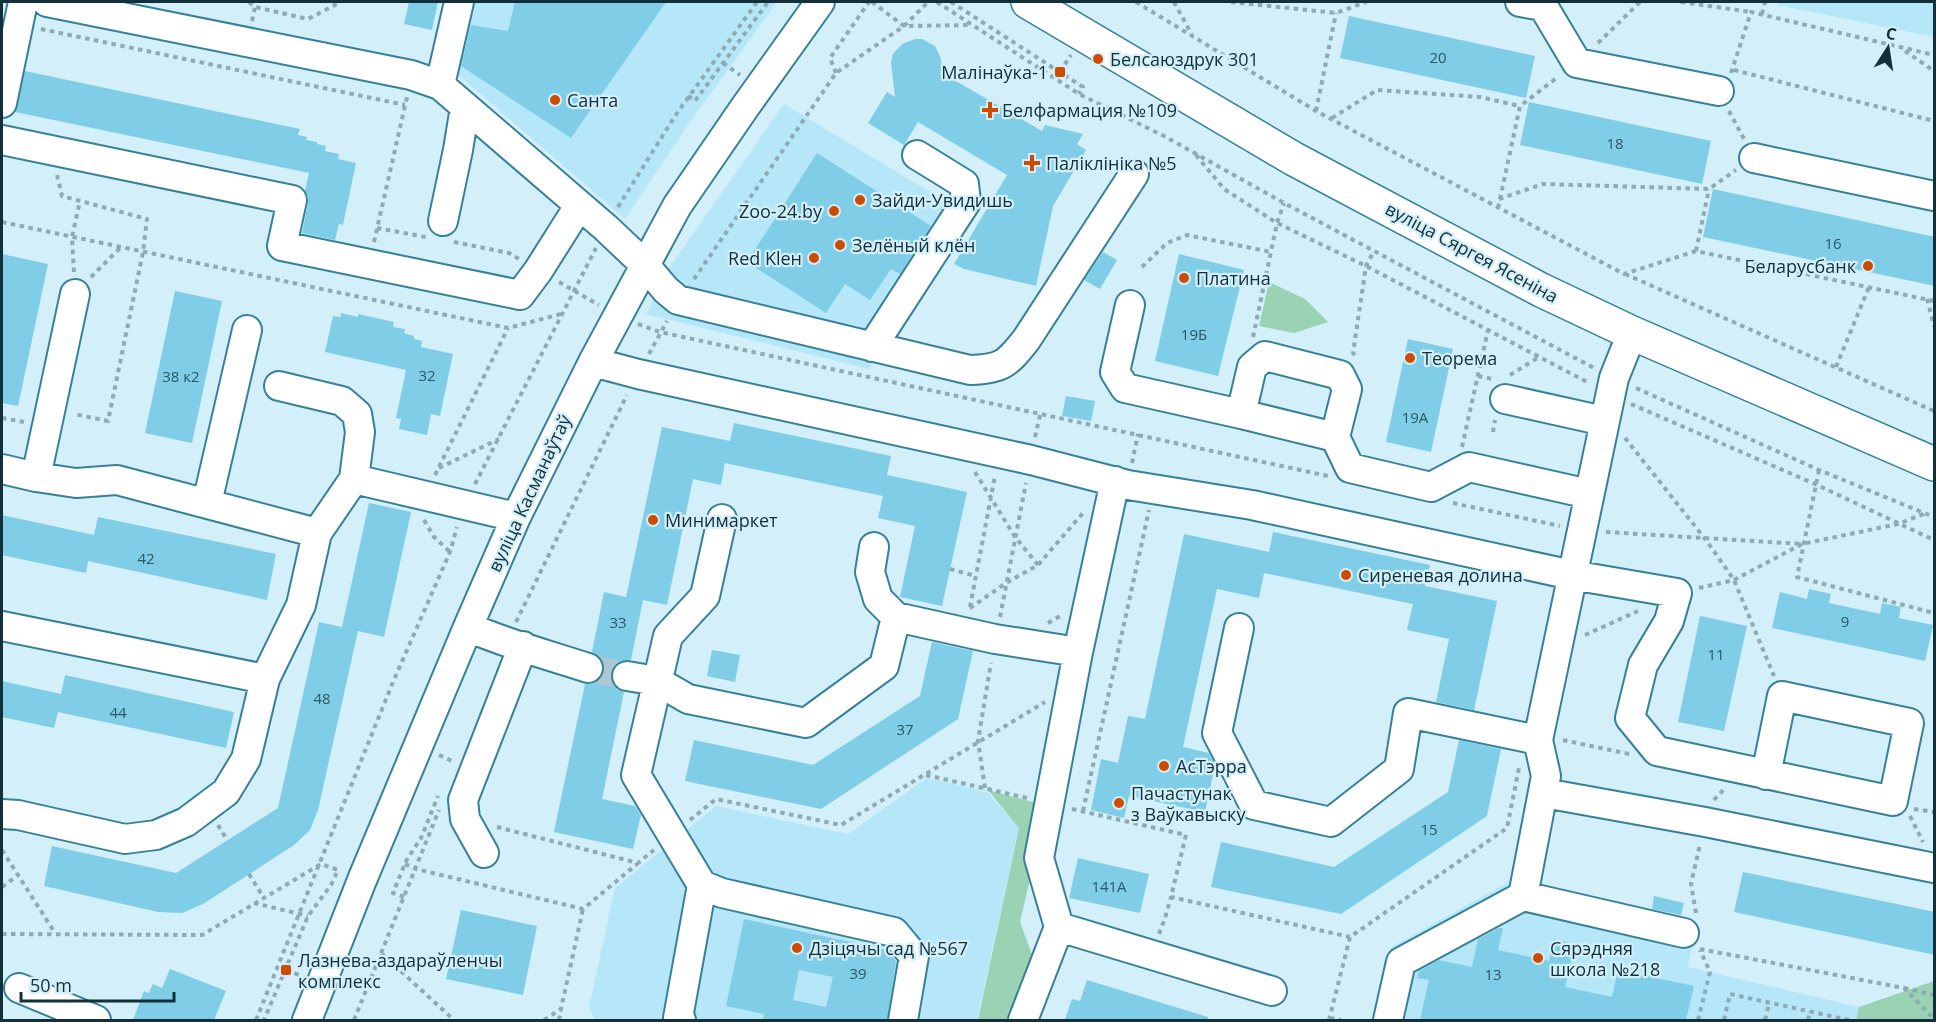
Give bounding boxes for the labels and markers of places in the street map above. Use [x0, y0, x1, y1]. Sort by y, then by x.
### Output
place label: Белсаюздрук 301 [1110, 47, 1259, 71]
marker: Белсаюздрук 301 [1091, 52, 1105, 66]
place label: Малінаўка-1 [941, 60, 1048, 84]
marker: Малінаўка-1 [1053, 65, 1067, 79]
place label: Санта [567, 88, 618, 112]
marker: Санта [548, 93, 562, 107]
place label: Белфармация №109 [1002, 98, 1177, 122]
marker: Белфармация №109 [983, 103, 997, 117]
place label: Паліклініка №5 [1046, 151, 1177, 175]
marker: Паліклініка №5 [1023, 154, 1041, 172]
place label: Зайди-Увидишь [872, 188, 1013, 212]
marker: Зайди-Увидишь [853, 193, 867, 207]
place label: Zoo-24.by [739, 199, 823, 223]
marker: Zoo-24.by [827, 204, 841, 218]
place label: Зелёный клён [852, 233, 975, 257]
marker: Зелёный клён [833, 238, 847, 252]
place label: Red Kleн [728, 246, 802, 270]
marker: Red Kleн [807, 251, 821, 265]
place label: Беларусбанк [1745, 254, 1857, 278]
marker: Беларусбанк [1861, 259, 1875, 273]
place label: Платина [1196, 266, 1271, 290]
marker: Платина [1177, 271, 1191, 285]
place label: Теорема [1422, 346, 1497, 370]
marker: Теорема [1403, 351, 1417, 365]
place label: Минимаркет [665, 508, 778, 532]
marker: Минимаркет [646, 513, 660, 527]
place label: Сиреневая долина [1358, 563, 1523, 587]
marker: Сиреневая долина [1339, 568, 1353, 582]
place label: АсТэрра [1176, 754, 1247, 778]
marker: АсТэрра [1157, 759, 1171, 773]
place label: Пачастунак з Ваўкавыску [1131, 781, 1246, 826]
marker: Пачастунак з Ваўкавыску [1112, 796, 1126, 810]
place label: Дзіцячы сад №567 [809, 936, 968, 960]
place label: Сярэдняя школа №218 [1550, 936, 1660, 981]
marker: Дзіцячы сад №567 [790, 941, 804, 955]
place label: Лазнева-аздараўленчы комплекс [298, 948, 503, 993]
marker: Сярэдняя школа №218 [1531, 951, 1545, 965]
marker: Лазнева-аздараўленчы комплекс [279, 963, 293, 977]

